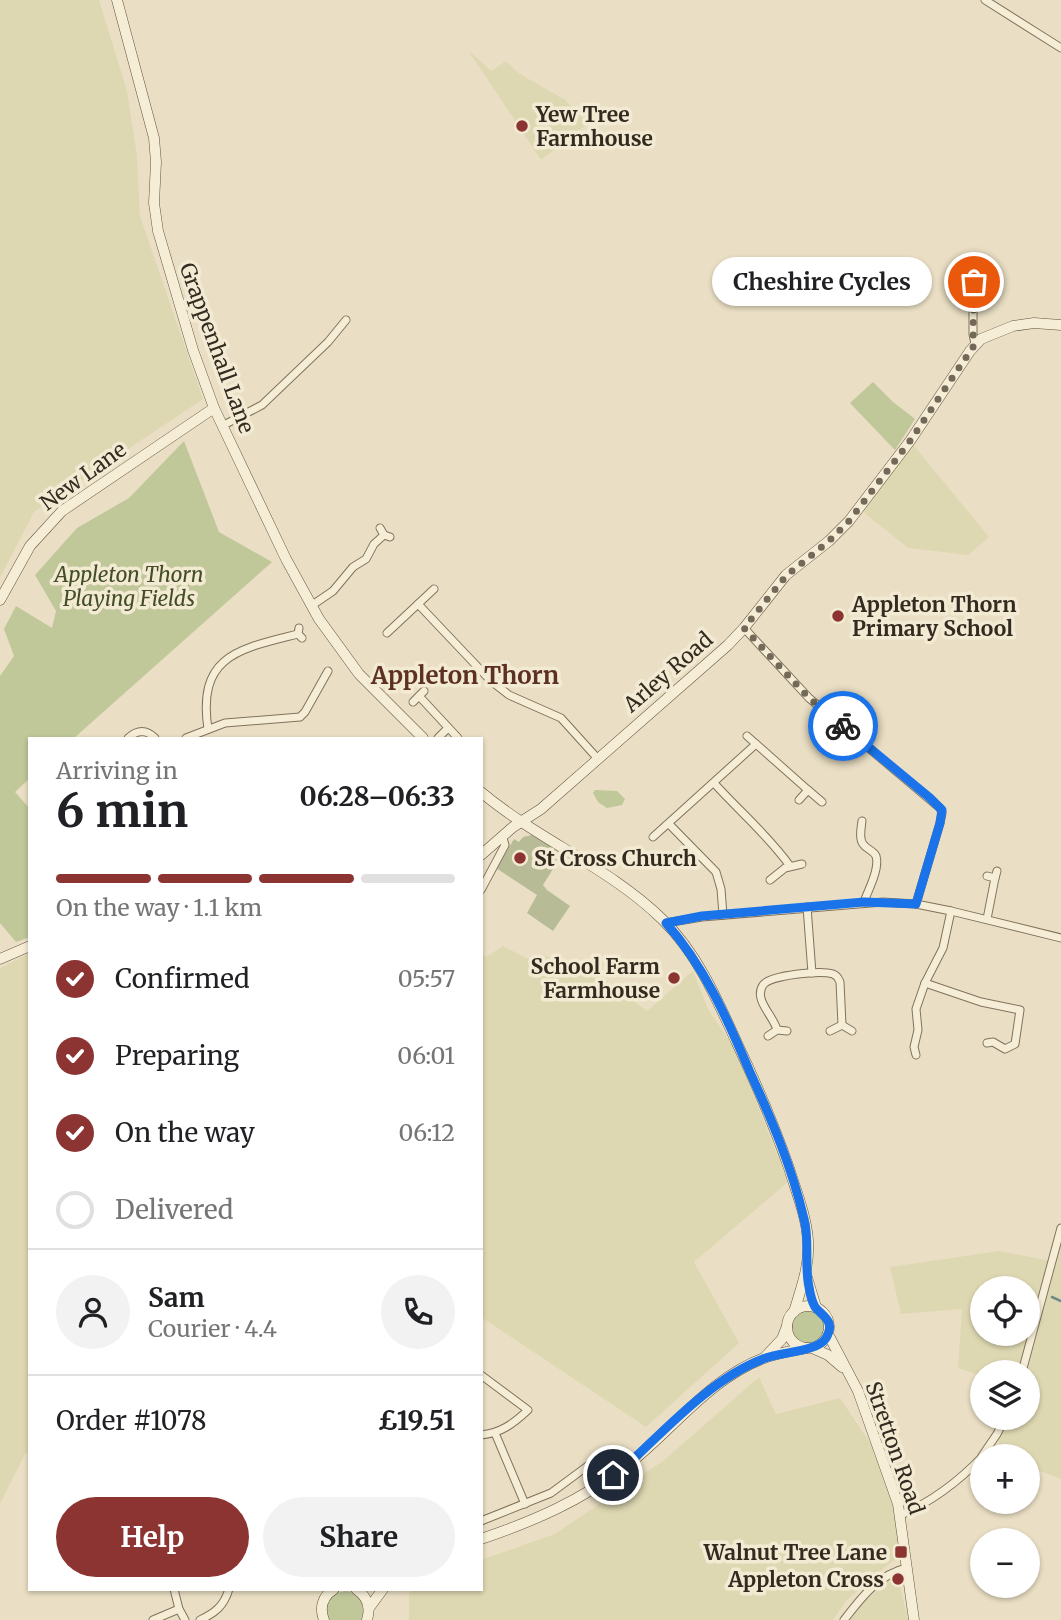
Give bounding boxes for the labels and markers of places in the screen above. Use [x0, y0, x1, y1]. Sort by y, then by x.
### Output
place label: Yew Tree Farmhouse [535, 101, 653, 152]
marker: Yew Tree Farmhouse [514, 118, 530, 134]
pin [944, 252, 1004, 312]
callout: Cheshire Cycles [712, 258, 932, 306]
place label: Appleton Thorn Primary School [851, 591, 1016, 642]
marker: Appleton Thorn Primary School [830, 608, 846, 624]
place label: St Cross Church [534, 845, 697, 872]
marker: St Cross Church [512, 850, 528, 866]
place label: School Farm Farmhouse [530, 953, 660, 1004]
marker: School Farm Farmhouse [666, 970, 682, 986]
pin [583, 1445, 643, 1505]
place label: Walnut Tree Lane [703, 1539, 887, 1566]
marker: Walnut Tree Lane [893, 1544, 909, 1560]
place label: Appleton Cross [727, 1566, 884, 1593]
marker: Appleton Cross [890, 1571, 906, 1587]

